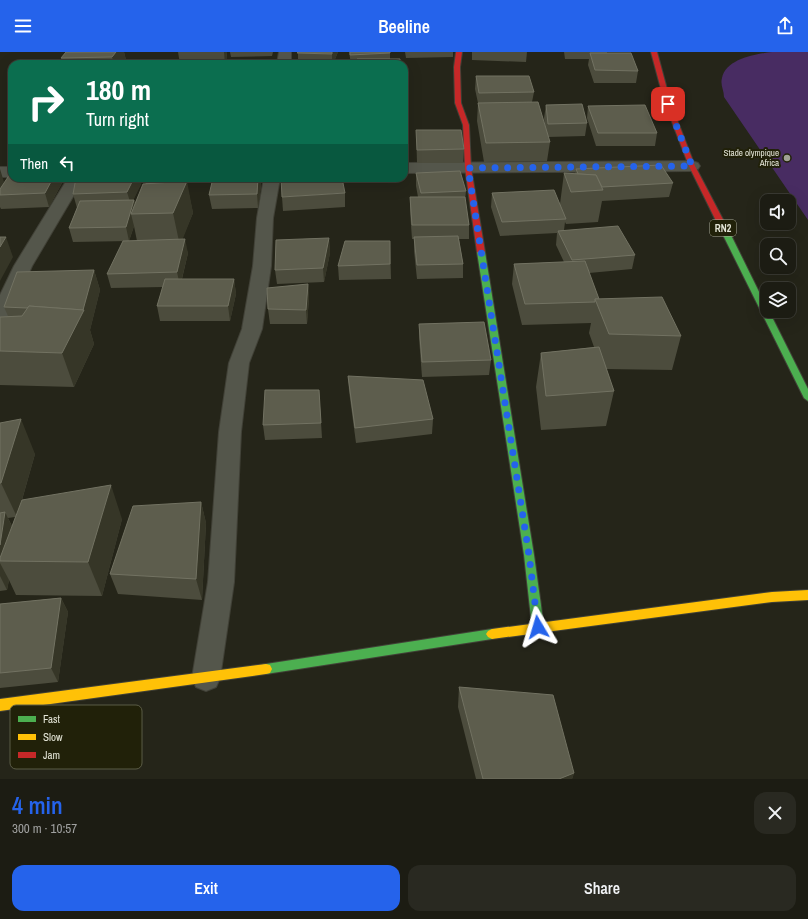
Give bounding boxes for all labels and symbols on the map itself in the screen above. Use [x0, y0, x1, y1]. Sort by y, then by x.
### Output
pin [651, 87, 685, 121]
place label: Stade olympique Africa [724, 147, 779, 169]
marker: Stade olympique Africa [782, 153, 792, 163]
road number: RN2 [710, 220, 736, 236]
position arrow [517, 606, 559, 648]
legend [10, 705, 142, 769]
text: Fast [43, 712, 61, 726]
text: Slow [43, 730, 63, 744]
text: Jam [43, 748, 60, 762]

